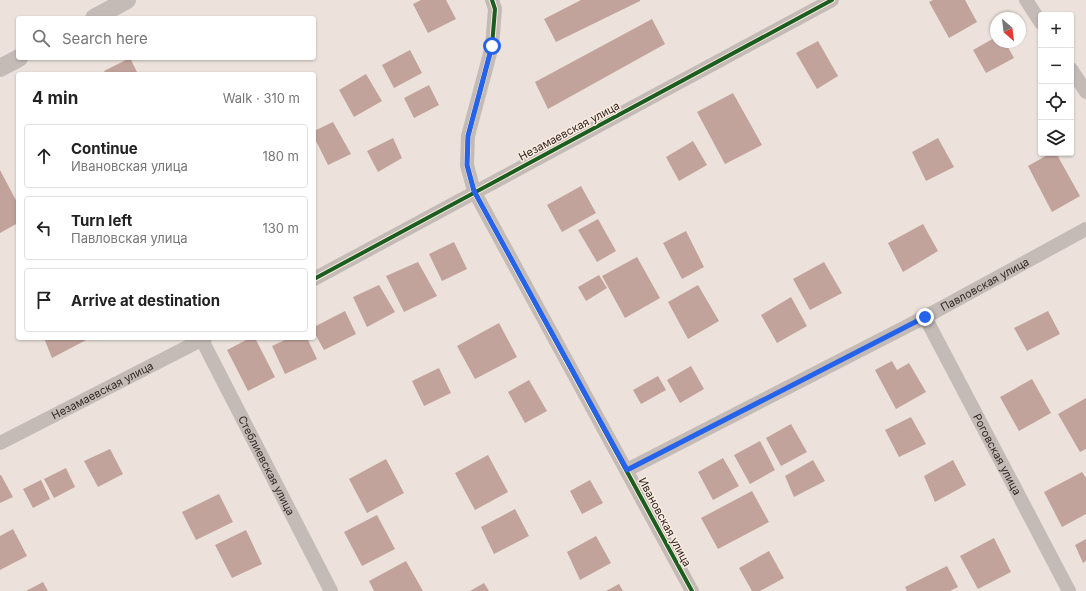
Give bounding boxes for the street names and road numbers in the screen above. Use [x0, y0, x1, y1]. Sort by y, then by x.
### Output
street label: Незамаевская улица [516, 98, 622, 164]
street label: Павловская улица [938, 255, 1031, 314]
street label: Незамаевская улица [49, 359, 156, 422]
street label: Роговская улица [970, 411, 1024, 497]
street label: Стеблиевская улица [235, 413, 298, 518]
street label: Ивановская улица [636, 475, 694, 569]

